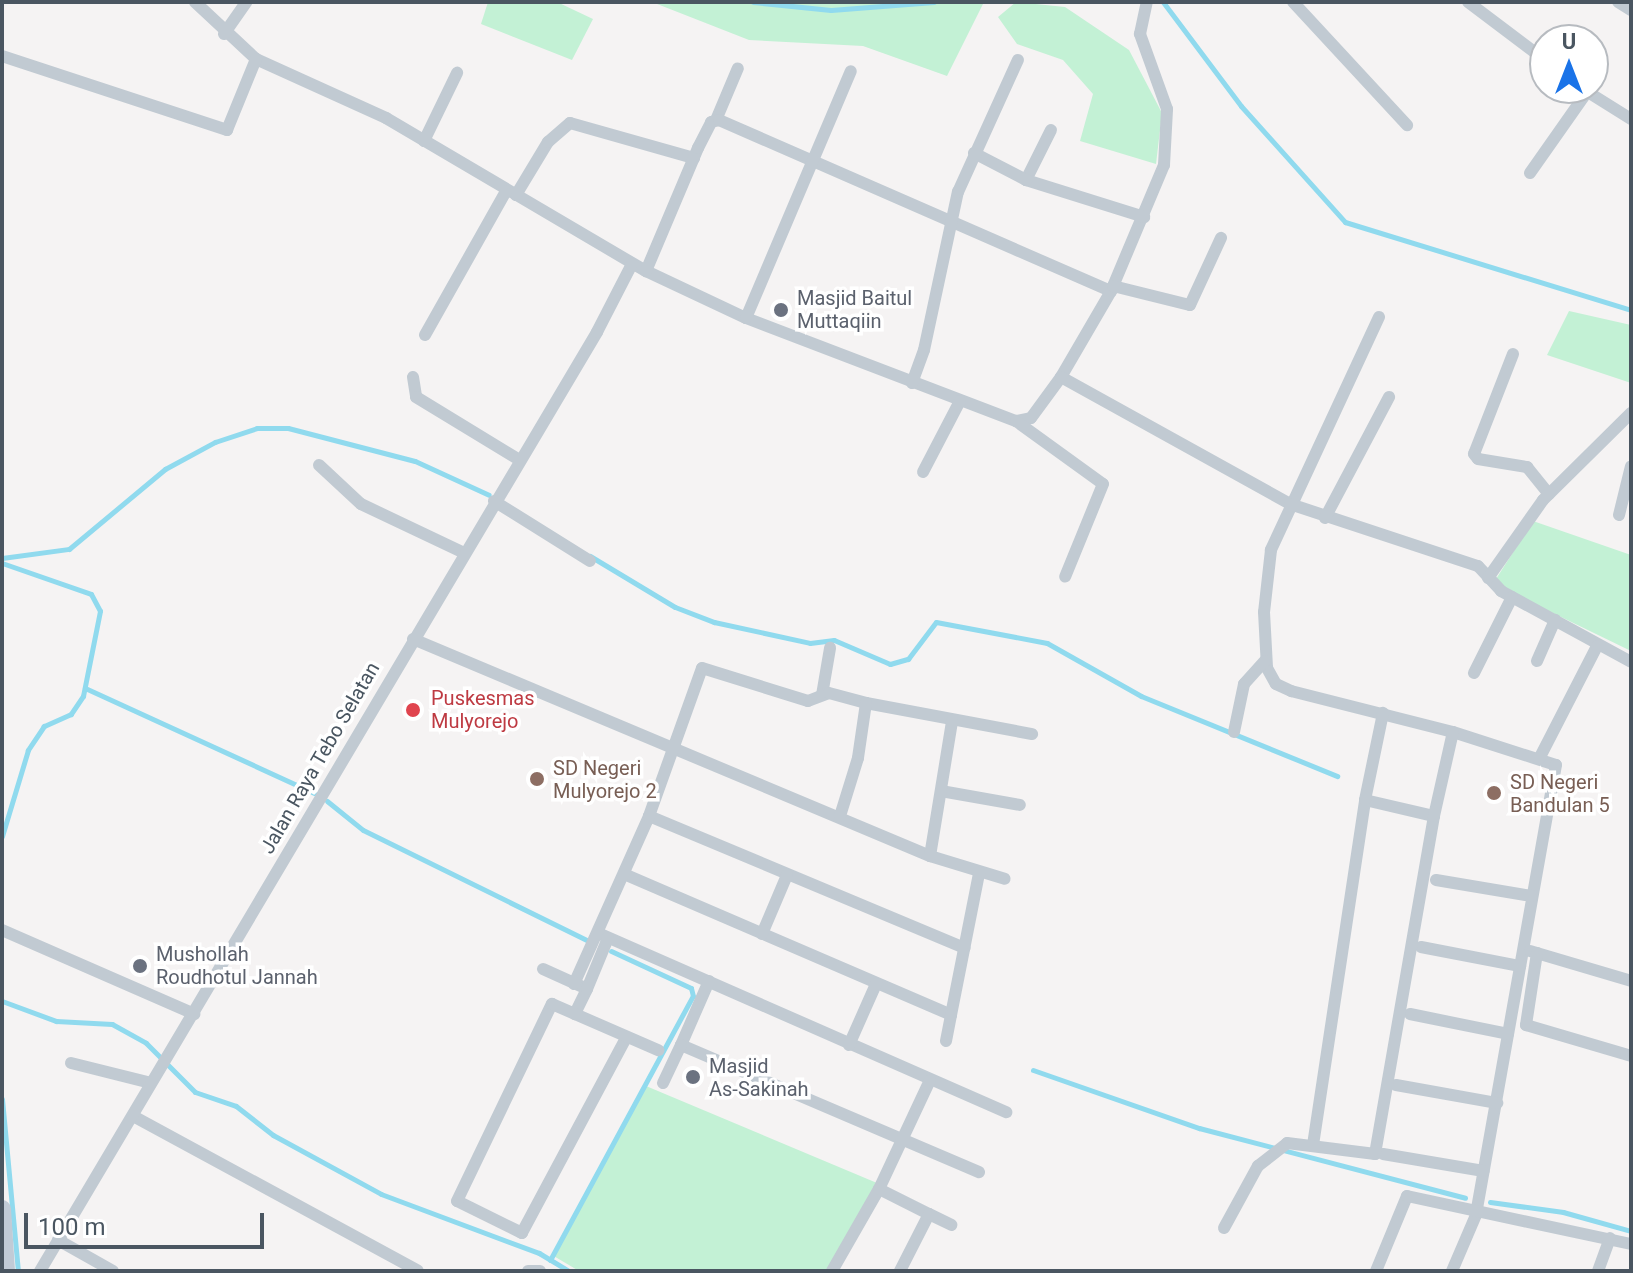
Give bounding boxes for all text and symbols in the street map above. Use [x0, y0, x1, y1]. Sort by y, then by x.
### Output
north arrow [1529, 24, 1609, 104]
text: U [1562, 29, 1576, 54]
place label: Masjid Baitul Muttaqiin [797, 286, 912, 333]
marker: Masjid Baitul Muttaqiin [772, 301, 790, 319]
street label: Jalan Raya Tebo Selatan [255, 658, 385, 858]
place label: Puskesmas Mulyorejo [431, 686, 535, 733]
marker: Puskesmas Mulyorejo [402, 699, 424, 721]
place label: SD Negeri Mulyorejo 2 [553, 756, 657, 803]
marker: SD Negeri Mulyorejo 2 [528, 770, 546, 788]
place label: SD Negeri Bandulan 5 [1510, 770, 1610, 817]
marker: SD Negeri Bandulan 5 [1485, 784, 1503, 802]
place label: Mushollah Roudhotul Jannah [156, 942, 318, 989]
marker: Mushollah Roudhotul Jannah [131, 957, 149, 975]
place label: Masjid As-Sakinah [709, 1054, 809, 1101]
marker: Masjid As-Sakinah [684, 1068, 702, 1086]
scale bar [28, 1197, 268, 1247]
text: 100 m [38, 1213, 105, 1241]

